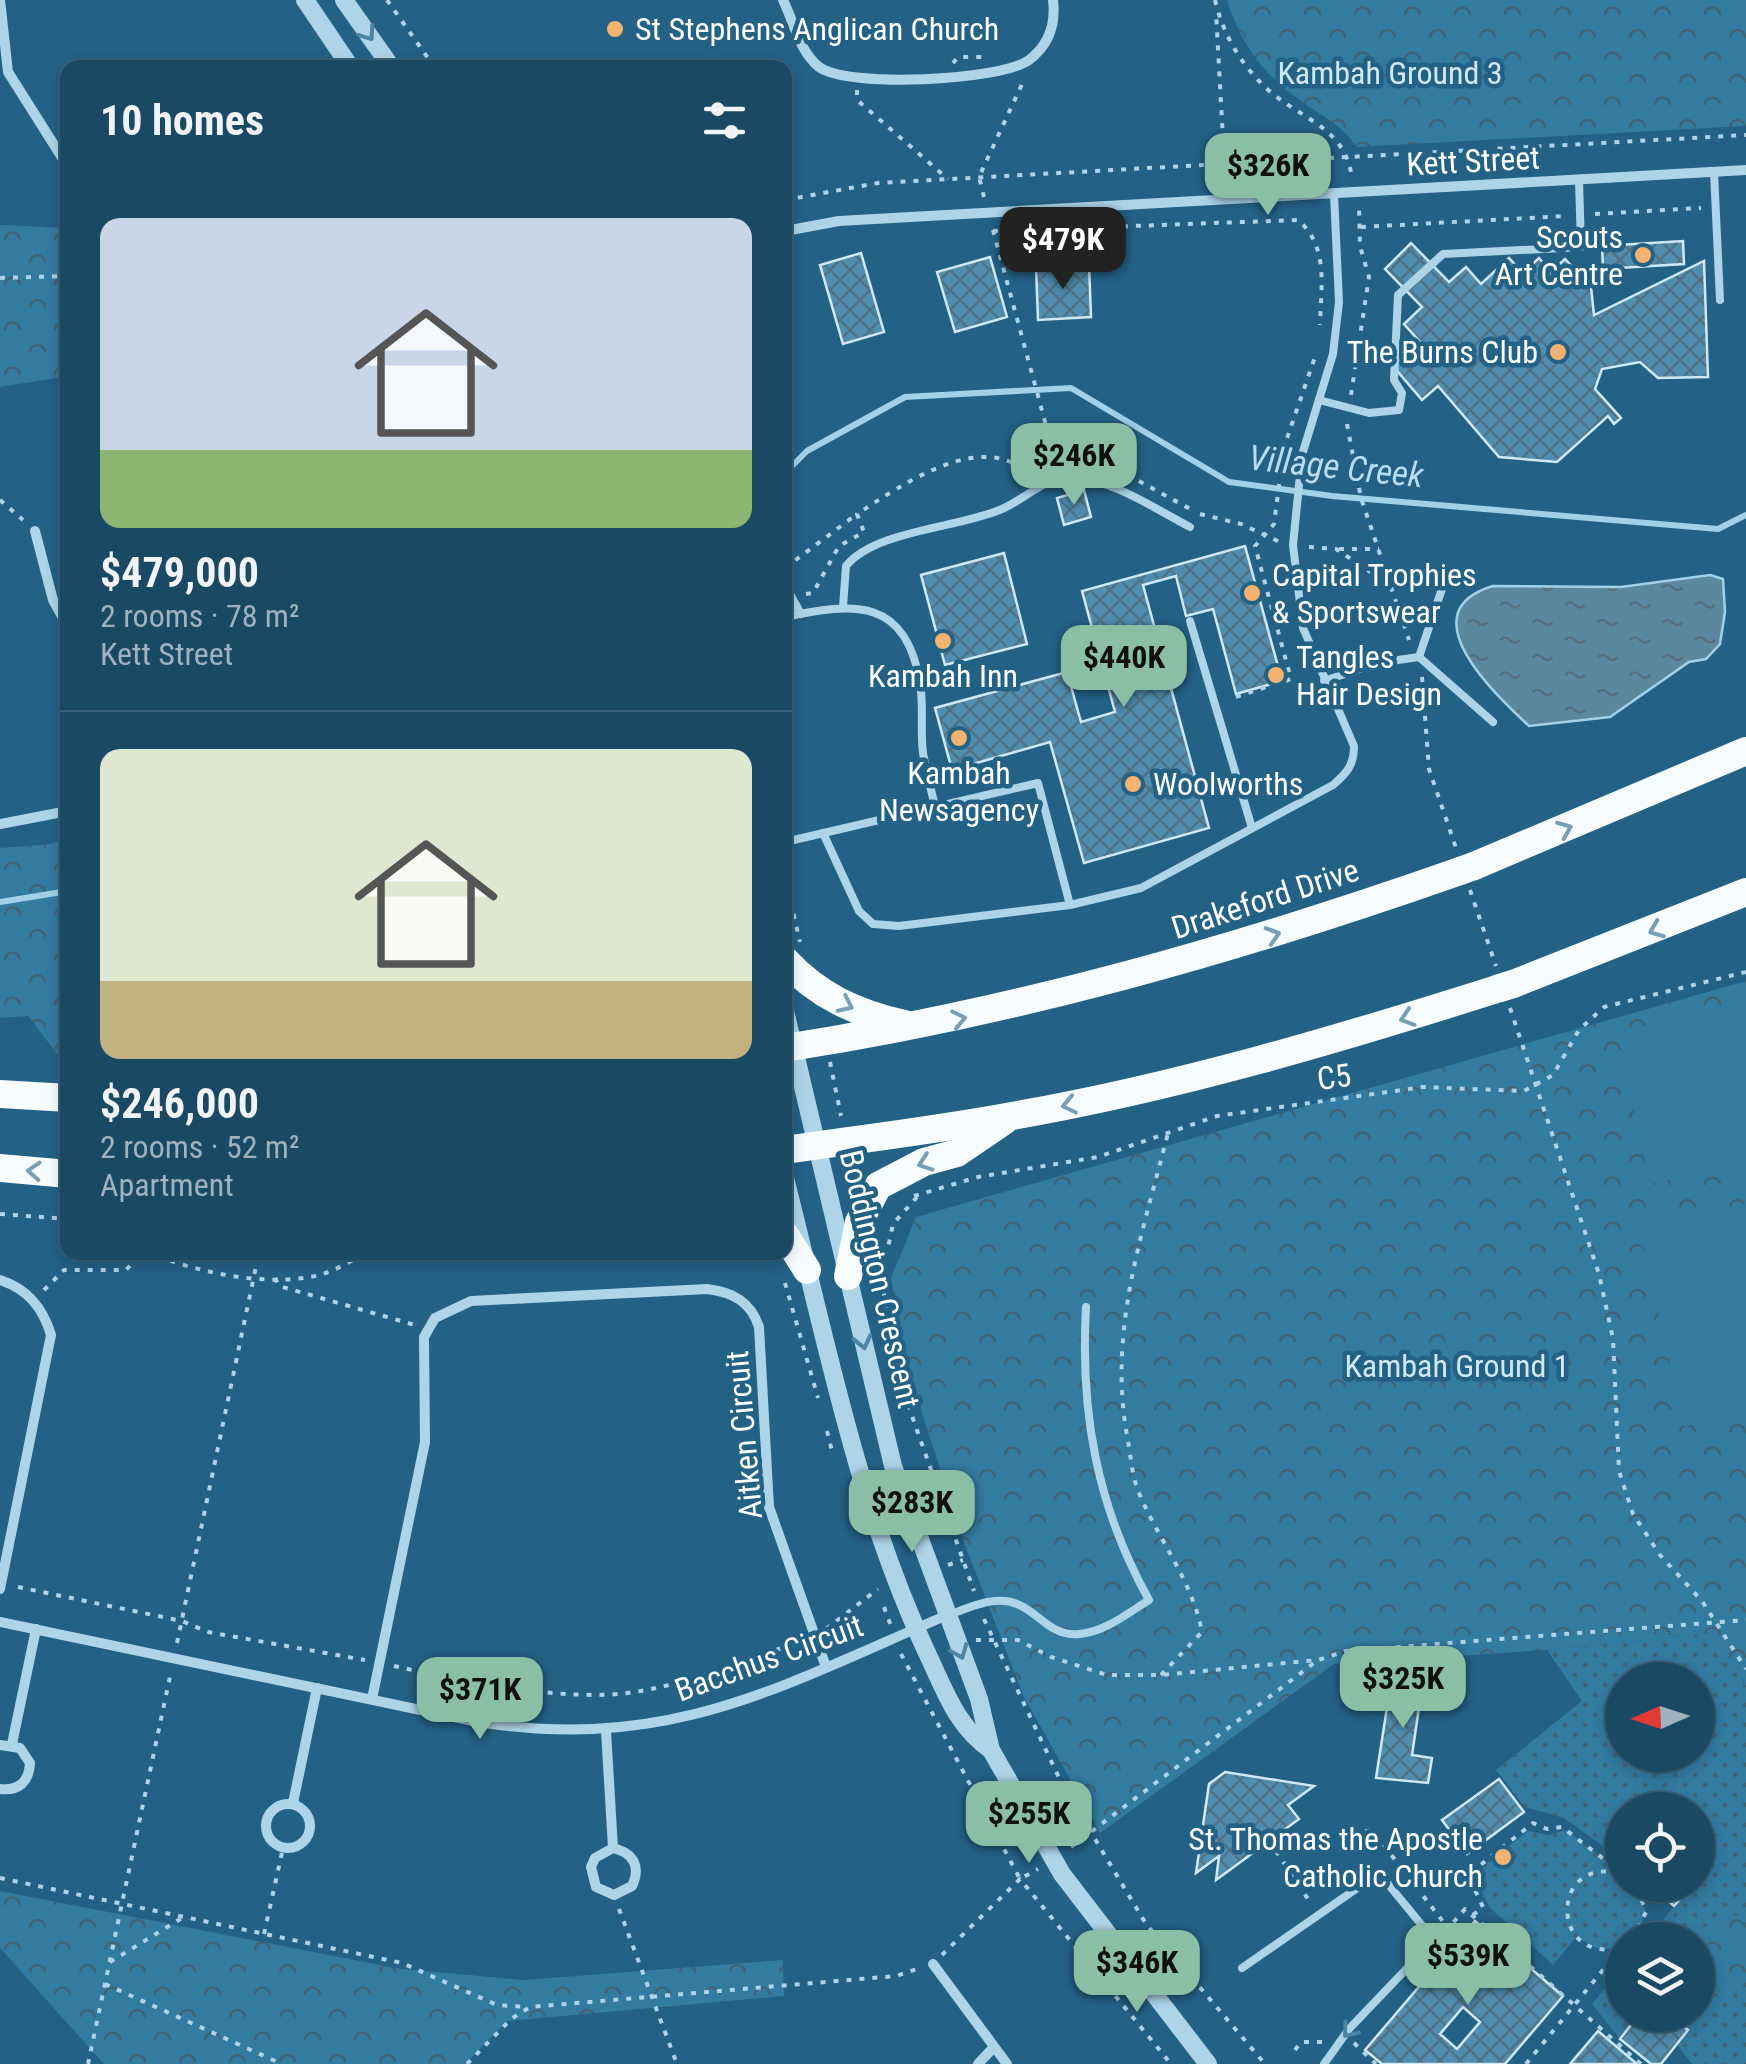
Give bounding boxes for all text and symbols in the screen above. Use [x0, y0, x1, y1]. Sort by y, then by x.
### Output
place label: St Stephens Anglican Church [635, 10, 999, 48]
marker: St Stephens Anglican Church [604, 18, 626, 40]
one-way arrow [356, 22, 374, 41]
park label: Kambah Ground 3 [1277, 54, 1503, 92]
icon: filters [697, 93, 752, 148]
text: 10 homes [100, 96, 264, 145]
pin: $326K [1198, 133, 1338, 218]
street label: Kett Street [1405, 139, 1541, 183]
text: $326K [1227, 146, 1309, 184]
pin: $479K [993, 207, 1133, 292]
place label: Scouts Art Centre [1495, 218, 1623, 293]
text: $479K [1022, 220, 1104, 258]
marker: Scouts Art Centre [1632, 244, 1654, 266]
icon: home [336, 283, 516, 463]
place label: The Burns Club [1347, 333, 1538, 371]
marker: The Burns Club [1547, 341, 1569, 363]
pin: $246K [1004, 423, 1144, 508]
text: $246K [1033, 436, 1115, 474]
water label: Village Creek [1246, 437, 1426, 497]
text: $479,000 [100, 548, 259, 597]
place label: Capital Trophies & Sportswear [1272, 556, 1477, 631]
marker: Capital Trophies & Sportswear [1241, 582, 1263, 604]
text: 2 rooms · 78 m² [100, 597, 299, 635]
pin: $440K [1054, 625, 1194, 710]
marker: Kambah Inn [932, 630, 954, 652]
text: Kett Street [100, 635, 233, 673]
text: $440K [1083, 638, 1165, 676]
place label: Tangles Hair Design [1296, 638, 1442, 713]
place label: Kambah Inn [868, 657, 1018, 695]
marker: Tangles Hair Design [1265, 664, 1287, 686]
marker: Kambah Newsagency [948, 727, 970, 749]
place label: Kambah Newsagency [879, 754, 1039, 829]
place label: Woolworths [1153, 765, 1303, 803]
marker: Woolworths [1122, 773, 1144, 795]
icon: home [336, 814, 516, 994]
one-way arrow [1555, 821, 1573, 841]
street label: Drakeford Drive [1167, 851, 1363, 947]
one-way arrow [1648, 919, 1666, 939]
one-way arrow [1263, 926, 1280, 947]
one-way arrow [836, 992, 854, 1012]
one-way arrow [1399, 1006, 1416, 1027]
one-way arrow [950, 1009, 967, 1030]
street label: C5 [1315, 1056, 1353, 1098]
text: $246,000 [100, 1079, 259, 1128]
one-way arrow [1061, 1093, 1078, 1114]
text: 2 rooms · 52 m² [100, 1128, 299, 1166]
street label: Boddington Crescent [832, 1146, 928, 1412]
one-way arrow [917, 1151, 934, 1172]
one-way arrow [25, 1161, 41, 1182]
text: Apartment [100, 1166, 234, 1204]
one-way arrow [851, 1333, 872, 1350]
park label: Kambah Ground 1 [1344, 1347, 1570, 1385]
street label: Aitken Circuit [718, 1349, 770, 1521]
pin: $283K [842, 1470, 982, 1555]
text: $283K [871, 1483, 953, 1521]
street label: Bacchus Circuit [670, 1606, 868, 1710]
one-way arrow [948, 1643, 968, 1660]
pin: $325K [1333, 1646, 1473, 1731]
pin: $371K [410, 1657, 550, 1742]
text: $325K [1362, 1659, 1444, 1697]
north arrow [1605, 1662, 1715, 1772]
map controls [1605, 1662, 1715, 2032]
text: $371K [439, 1670, 521, 1708]
pin: $255K [959, 1781, 1099, 1866]
button: locate [1605, 1792, 1715, 1902]
text: $255K [988, 1794, 1070, 1832]
place label: St. Thomas the Apostle Catholic Church [1188, 1820, 1483, 1895]
marker: St. Thomas the Apostle Catholic Church [1492, 1846, 1514, 1868]
button: layers [1605, 1922, 1715, 2032]
pin: $539K [1398, 1923, 1538, 2008]
pin: $346K [1067, 1930, 1207, 2015]
text: $539K [1427, 1936, 1509, 1974]
text: $346K [1096, 1943, 1178, 1981]
one-way arrow [1343, 2020, 1361, 2038]

